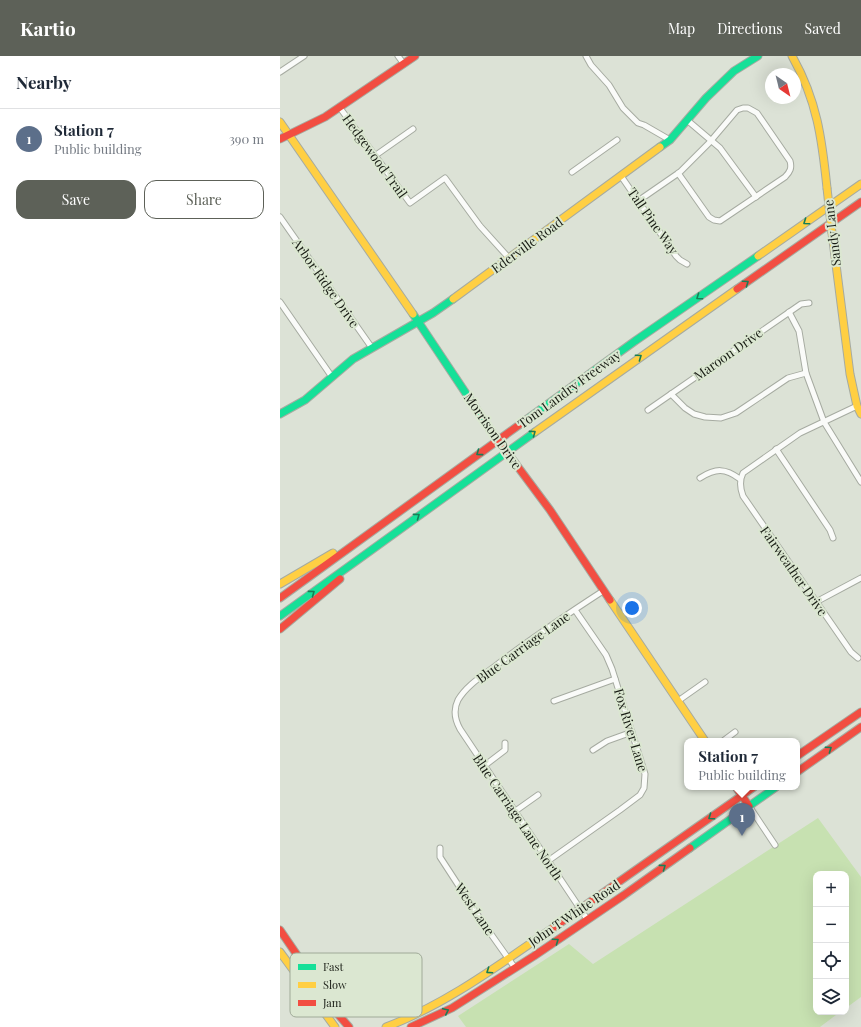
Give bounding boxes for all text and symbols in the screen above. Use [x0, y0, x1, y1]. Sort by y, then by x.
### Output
text: Kartio [20, 15, 76, 41]
text: Map [668, 19, 695, 38]
text: Directions [717, 19, 783, 38]
text: Saved [805, 19, 841, 38]
north arrow [765, 68, 801, 104]
text: Nearby [16, 71, 71, 93]
street label: Hedgewood Trail [339, 110, 412, 201]
text: Station 7 [54, 120, 114, 140]
text: 1 [27, 130, 31, 147]
text: 390 m [229, 130, 264, 147]
text: Public building [54, 140, 142, 157]
button: Save [16, 180, 136, 219]
button: Share [144, 180, 264, 219]
street label: Tall Pine Way [624, 184, 683, 258]
street label: Sandy Lane [819, 198, 844, 267]
street label: Ederville Road [487, 213, 566, 276]
one-way arrow [803, 217, 810, 225]
street label: Arbor Ridge Drive [289, 234, 364, 331]
one-way arrow [741, 281, 748, 288]
one-way arrow [696, 292, 703, 300]
street label: Maroon Drive [690, 323, 766, 384]
street label: Tom Landry Freeway [514, 345, 624, 432]
one-way arrow [635, 354, 642, 362]
street label: Morrison Drive [461, 389, 526, 473]
one-way arrow [529, 431, 536, 438]
one-way arrow [477, 449, 484, 456]
one-way arrow [413, 513, 420, 521]
street label: Fairweather Drive [757, 523, 832, 619]
one-way arrow [307, 590, 314, 597]
your location [622, 598, 642, 618]
street label: Blue Carriage Lane [473, 607, 573, 686]
street label: Fox River Lane [611, 686, 652, 774]
popup [684, 738, 800, 790]
text: Station 7 [698, 746, 758, 766]
one-way arrow [825, 746, 832, 754]
street label: Blue Carriage Lane North [470, 750, 567, 883]
text: Public building [698, 766, 786, 783]
pin: 1 [729, 803, 755, 836]
one-way arrow [708, 812, 715, 820]
one-way arrow [658, 865, 665, 872]
map controls [813, 871, 849, 1015]
button: + [813, 871, 849, 907]
street label: John T White Road [524, 875, 623, 950]
street label: West Lane [451, 879, 499, 938]
button: − [813, 907, 849, 943]
one-way arrow [552, 938, 559, 946]
button: locate [813, 943, 849, 979]
legend [290, 953, 422, 1017]
text: Fast [323, 959, 343, 974]
one-way arrow [486, 966, 493, 974]
text: Slow [323, 977, 347, 992]
button: layers [813, 979, 849, 1015]
text: Jam [322, 995, 342, 1010]
one-way arrow [442, 1008, 450, 1016]

